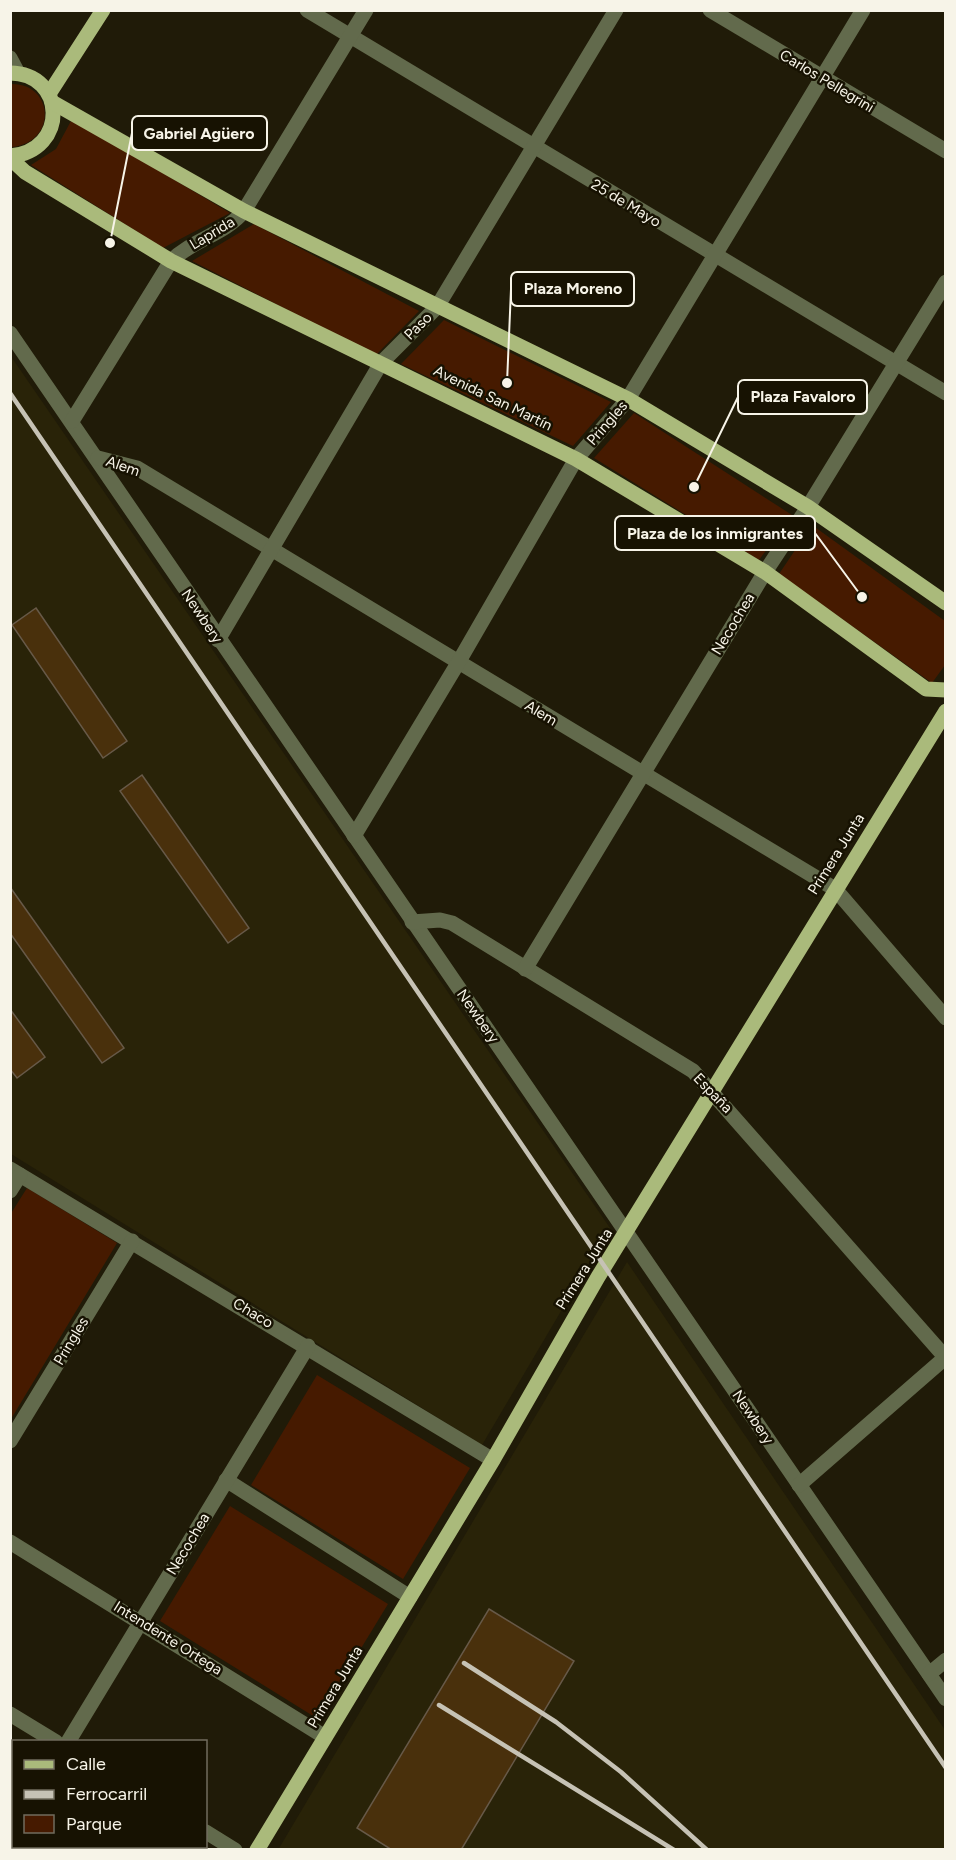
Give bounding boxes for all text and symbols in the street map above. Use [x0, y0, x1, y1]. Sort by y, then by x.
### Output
street label: Carlos Pellegrini [777, 46, 877, 116]
callout: Gabriel Agüero [132, 116, 267, 150]
text: Gabriel Agüero [144, 124, 255, 143]
street label: 25 de Mayo [588, 175, 664, 231]
street label: Laprida [186, 213, 238, 253]
callout: Plaza Moreno [511, 272, 634, 306]
text: Plaza Moreno [524, 279, 622, 298]
street label: Paso [400, 308, 436, 344]
street label: Avenida San Martín [431, 361, 555, 435]
callout: Plaza Favaloro [738, 380, 867, 414]
text: Plaza Favaloro [751, 387, 855, 406]
street label: Pringles [583, 397, 631, 449]
street label: Alem [104, 452, 142, 480]
callout: Plaza de los inmigrantes [615, 516, 815, 550]
text: Plaza de los inmigrantes [627, 524, 804, 543]
street label: Newbery [177, 586, 227, 647]
street label: Necochea [708, 590, 758, 658]
street label: Alem [522, 696, 560, 730]
street label: Primera Junta [804, 810, 868, 898]
street label: Newbery [453, 986, 503, 1046]
street label: España [690, 1069, 736, 1117]
street label: Primera Junta [552, 1225, 616, 1313]
street label: Chaco [230, 1294, 277, 1332]
street label: Pringles [50, 1314, 92, 1368]
street label: Newbery [728, 1387, 778, 1448]
street label: Necochea [163, 1510, 213, 1578]
street label: Intendente Ortega [110, 1597, 226, 1679]
street label: Primera Junta [304, 1643, 366, 1731]
legend [12, 1740, 207, 1848]
text: Calle [66, 1753, 106, 1775]
text: Ferrocarril [66, 1783, 147, 1805]
text: Parque [66, 1813, 122, 1835]

